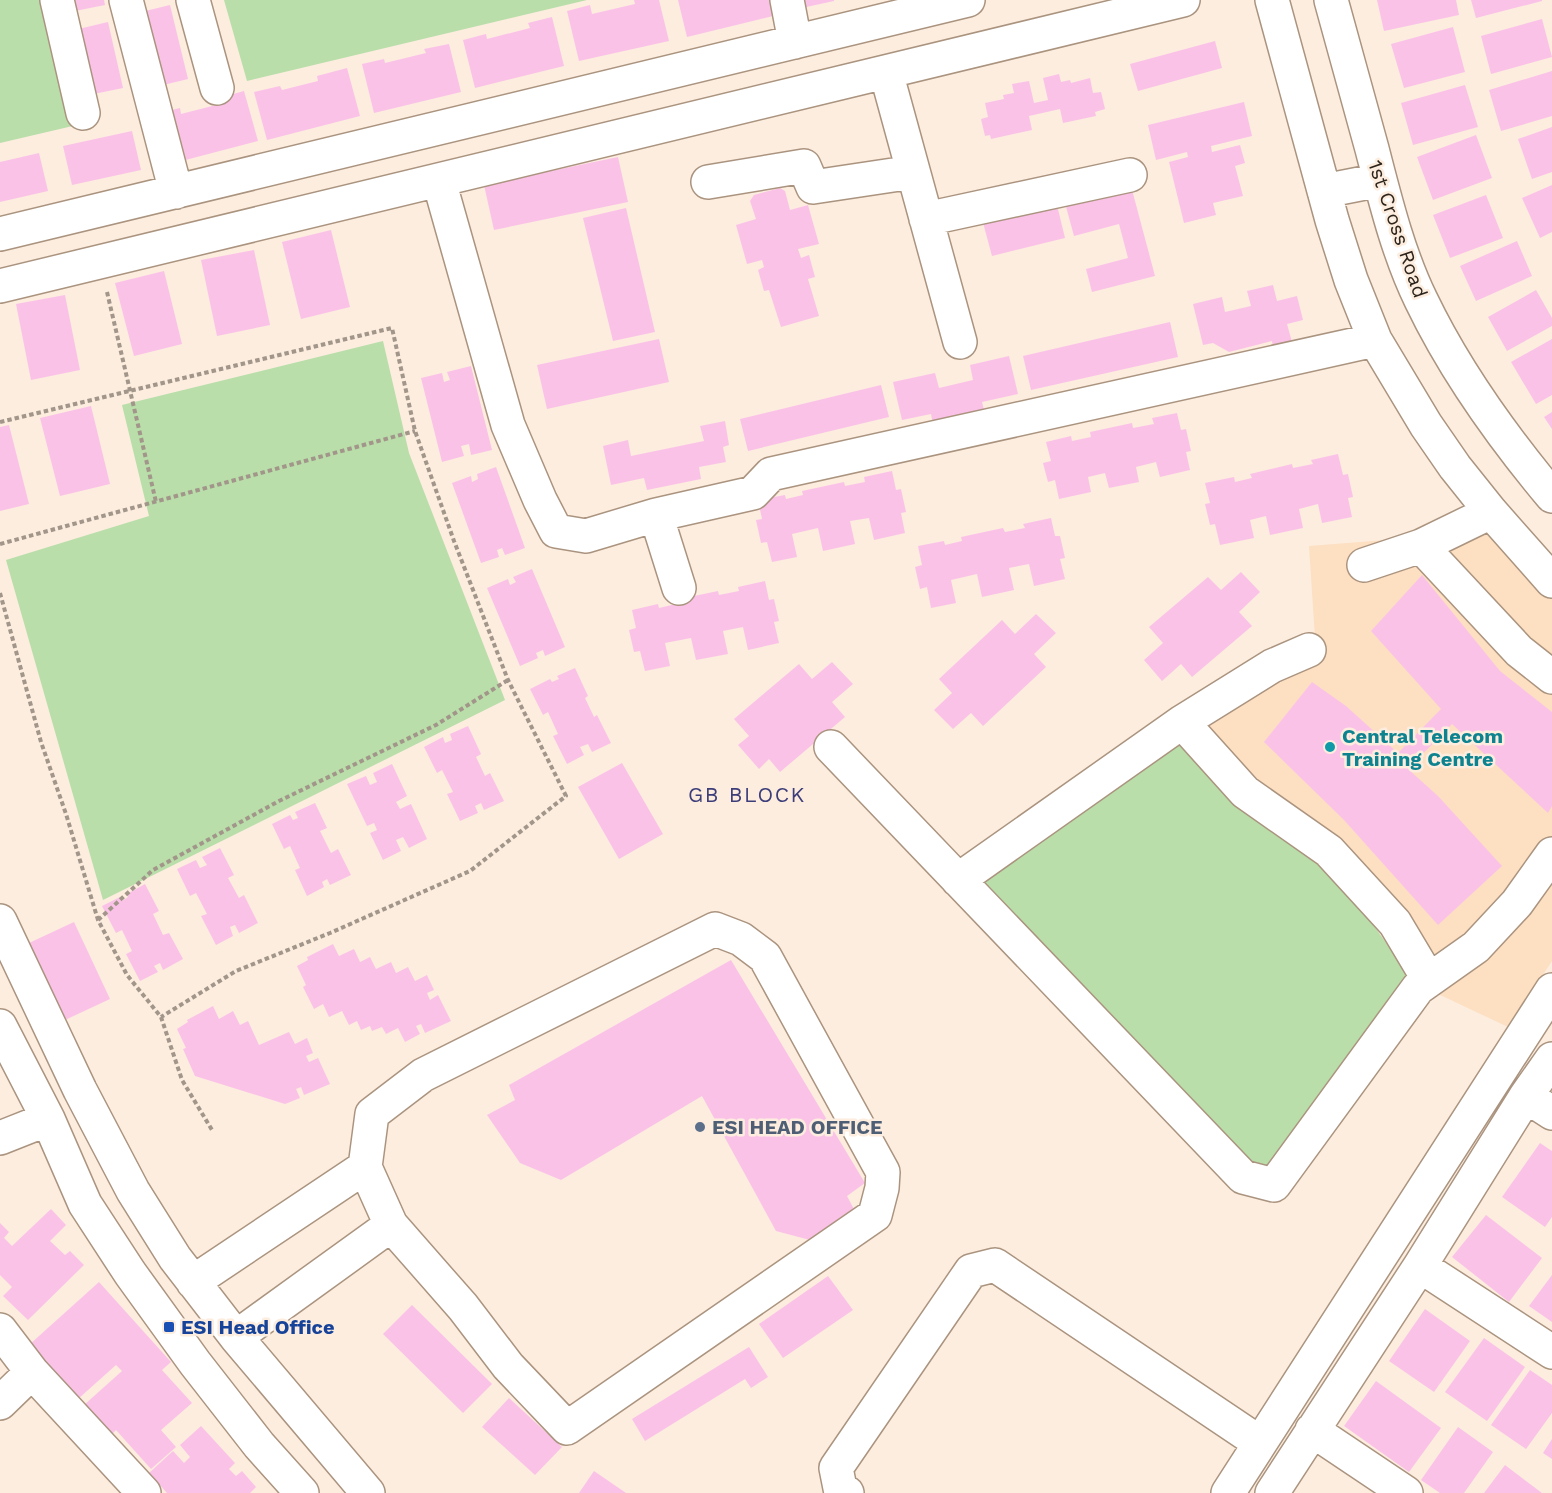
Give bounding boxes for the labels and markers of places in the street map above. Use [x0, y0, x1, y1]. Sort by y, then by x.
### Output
place label: Central Telecom Training Centre [1342, 724, 1503, 771]
marker: Central Telecom Training Centre [1323, 740, 1337, 754]
place label: ESI HEAD OFFICE [712, 1115, 883, 1139]
marker: ESI HEAD OFFICE [693, 1120, 707, 1134]
place label: ESI Head Office [181, 1315, 335, 1339]
marker: ESI Head Office [162, 1320, 176, 1334]

